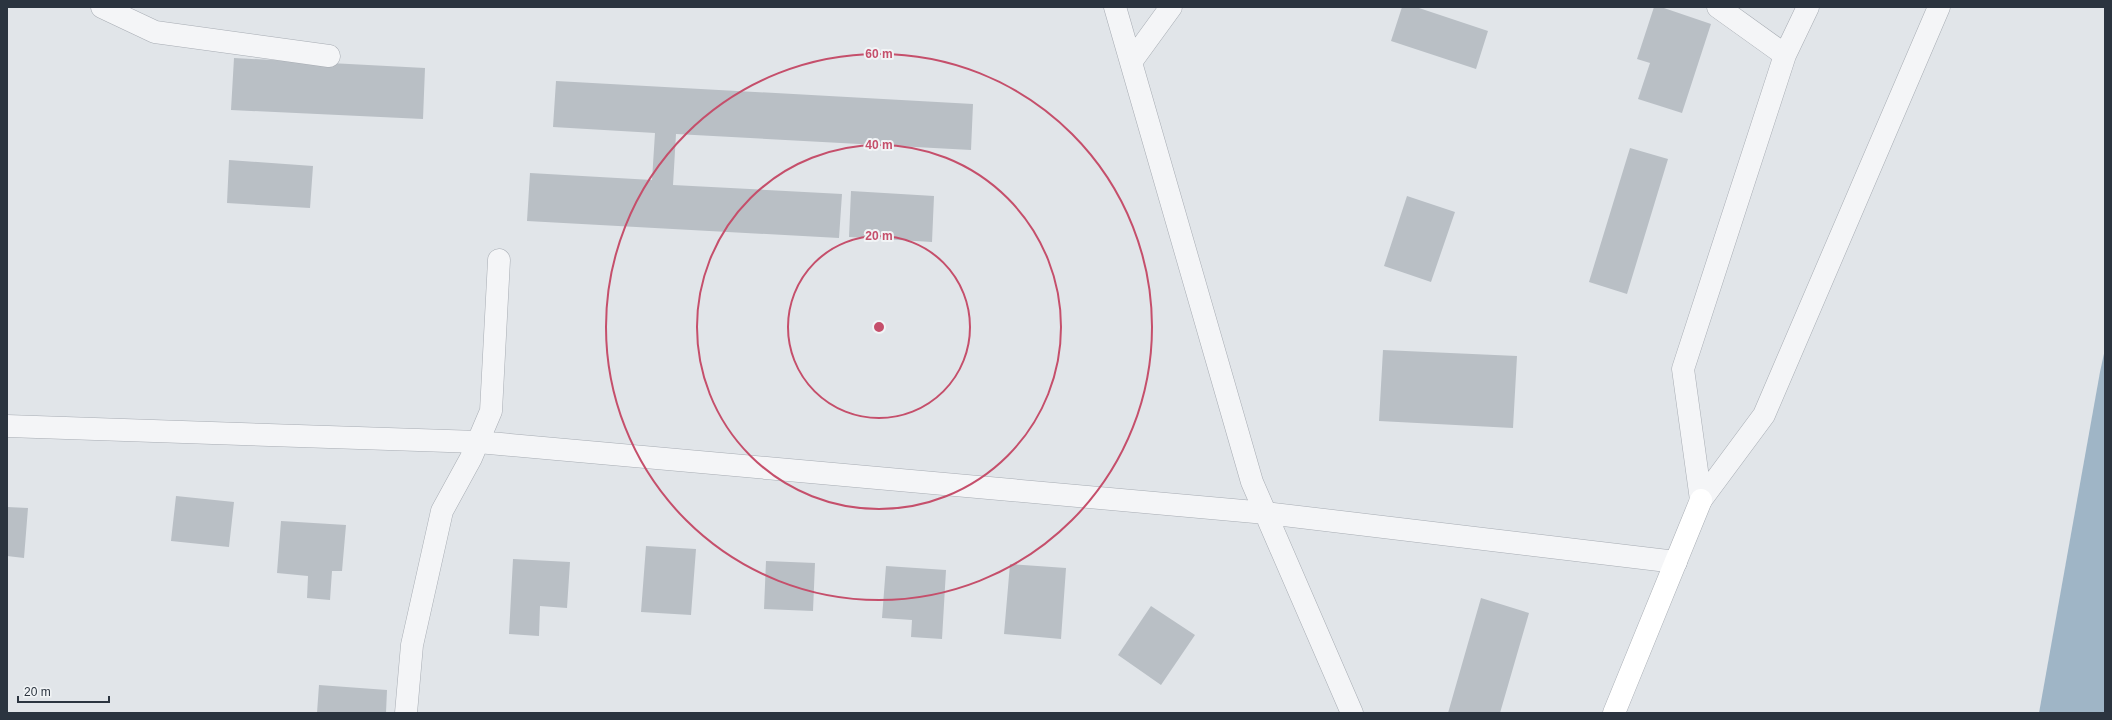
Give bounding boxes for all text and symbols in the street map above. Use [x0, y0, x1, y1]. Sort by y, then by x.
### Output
text: 60 m [865, 47, 893, 61]
text: 40 m [865, 138, 893, 152]
text: 20 m [865, 229, 893, 243]
centre of rings [872, 320, 886, 334]
scale bar [18, 678, 109, 704]
text: 20 m [24, 685, 51, 699]

